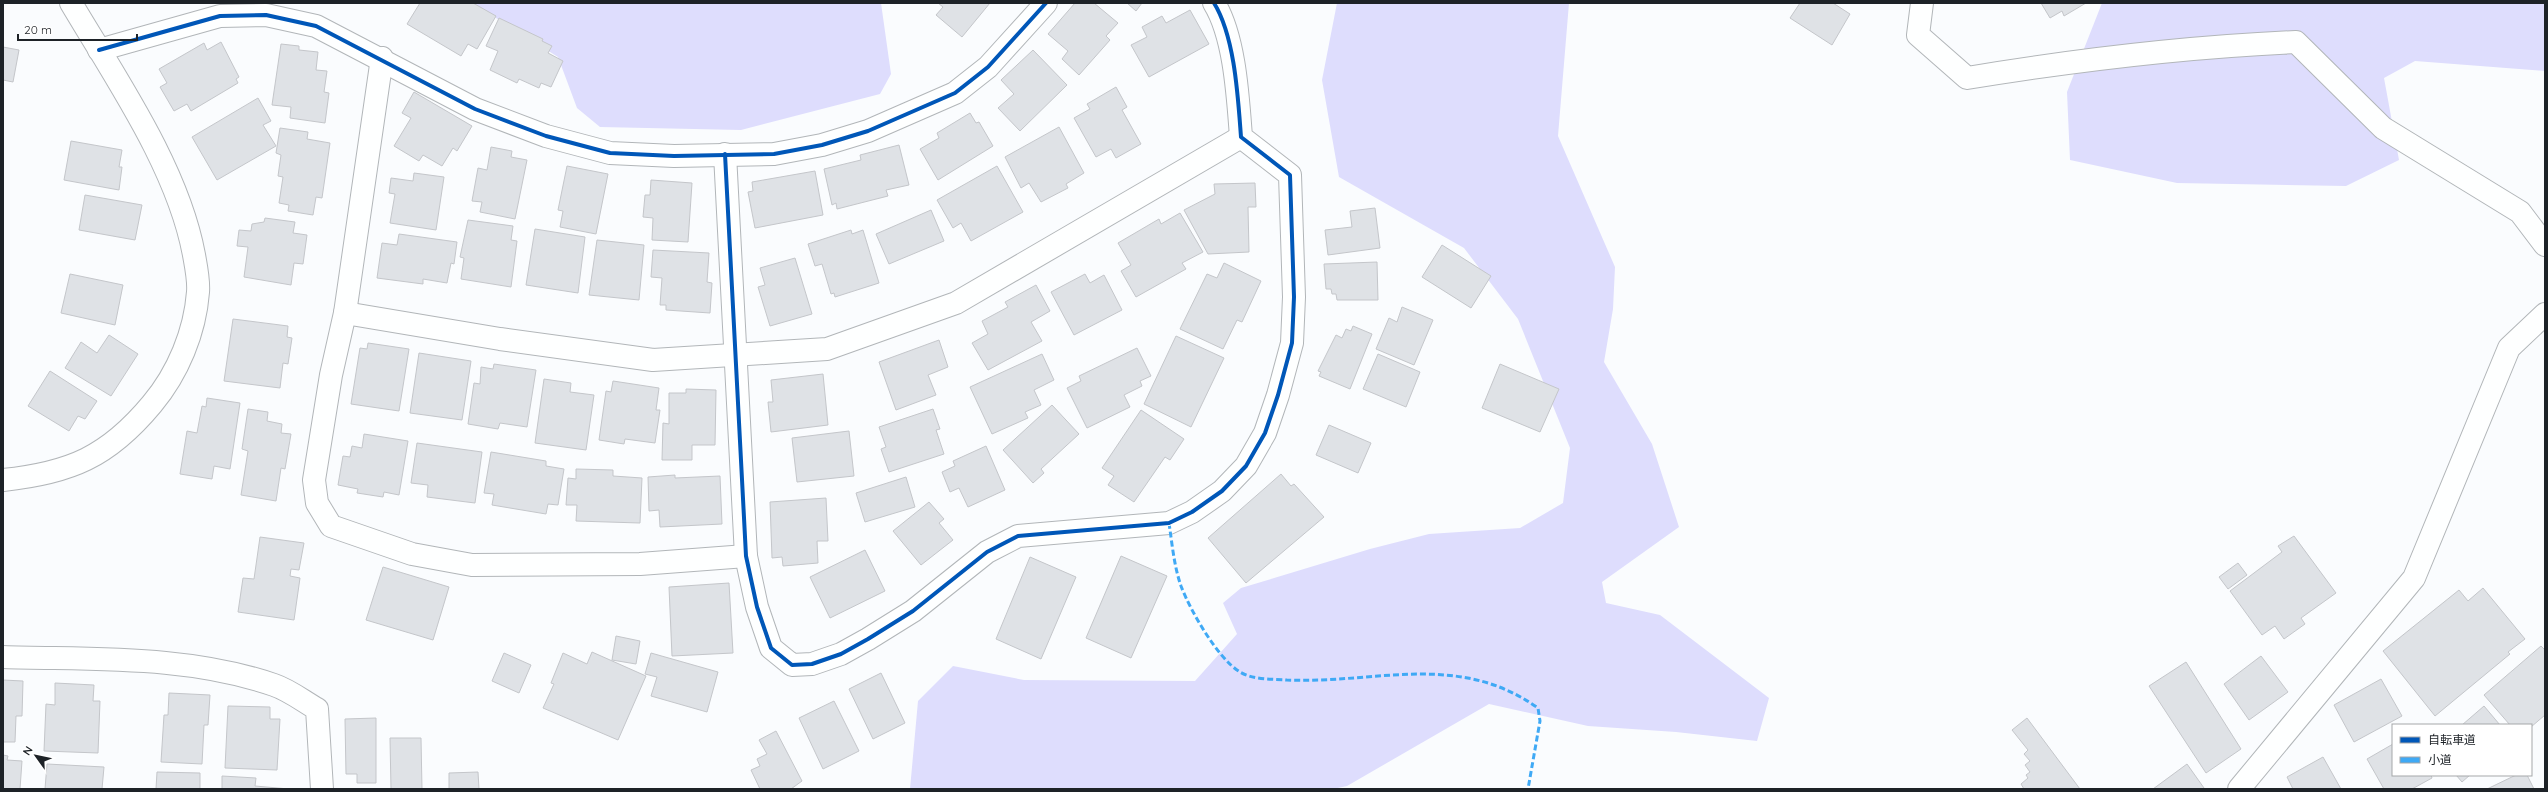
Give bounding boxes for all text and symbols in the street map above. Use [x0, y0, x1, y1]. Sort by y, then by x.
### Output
scale bar [18, 16, 137, 42]
text: 20 m [24, 22, 52, 37]
legend [2392, 724, 2532, 776]
text: 自転車道 [2428, 732, 2476, 747]
north arrow [16, 736, 56, 776]
text: N [20, 743, 36, 758]
text: 小道 [2428, 752, 2452, 767]

